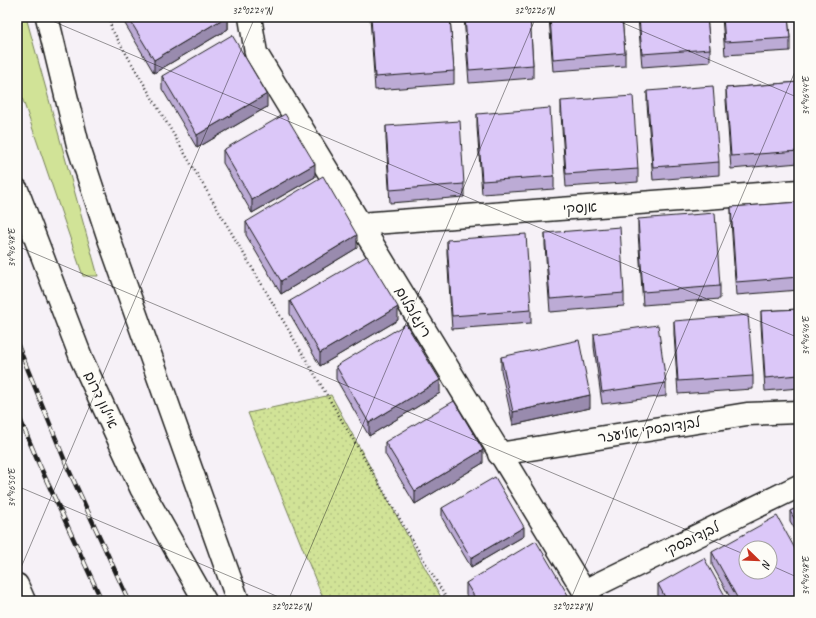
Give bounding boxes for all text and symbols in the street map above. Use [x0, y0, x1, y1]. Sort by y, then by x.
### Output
text: 32°02'24"N [232, 4, 274, 17]
text: 32°02'26"N [514, 4, 556, 17]
text: 34°46'44"E [799, 75, 812, 115]
street label: אנסקי [562, 198, 598, 218]
text: 34°46'48"E [5, 227, 18, 267]
street label: רינגלבלום [391, 284, 435, 340]
text: 34°46'46"E [799, 315, 812, 355]
street label: איילון דרום [80, 369, 122, 431]
street label: לבנדובסקי אליעזר [597, 413, 702, 446]
text: 34°46'50"E [5, 467, 18, 507]
street label: לבנדובסקי [662, 518, 723, 560]
north arrow [738, 540, 778, 580]
text: 34°46'48"E [799, 555, 812, 595]
text: N [759, 558, 775, 572]
text: 32°02'26"N [271, 600, 313, 613]
text: 32°02'28"N [552, 600, 594, 613]

